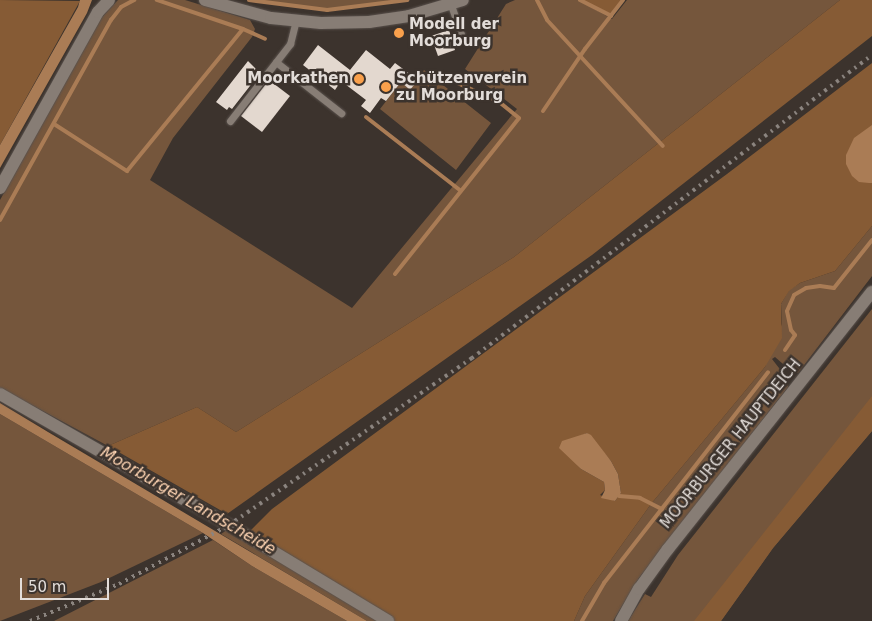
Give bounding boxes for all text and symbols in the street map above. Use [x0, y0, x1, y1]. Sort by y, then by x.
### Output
place label: Modell der Moorburg [409, 15, 499, 50]
marker: Modell der Moorburg [393, 27, 405, 39]
place label: Schützenverein zu Moorburg [396, 69, 527, 104]
place label: Moorkathen [247, 70, 349, 88]
marker: Moorkathen [353, 73, 365, 85]
marker: Schützenverein zu Moorburg [380, 81, 392, 93]
street label: MOORBURGER HAUPTDEICH [657, 356, 805, 532]
water label: Moorburger Landscheide [97, 443, 279, 559]
scale bar [22, 568, 111, 600]
text: 50 m [28, 578, 66, 596]

